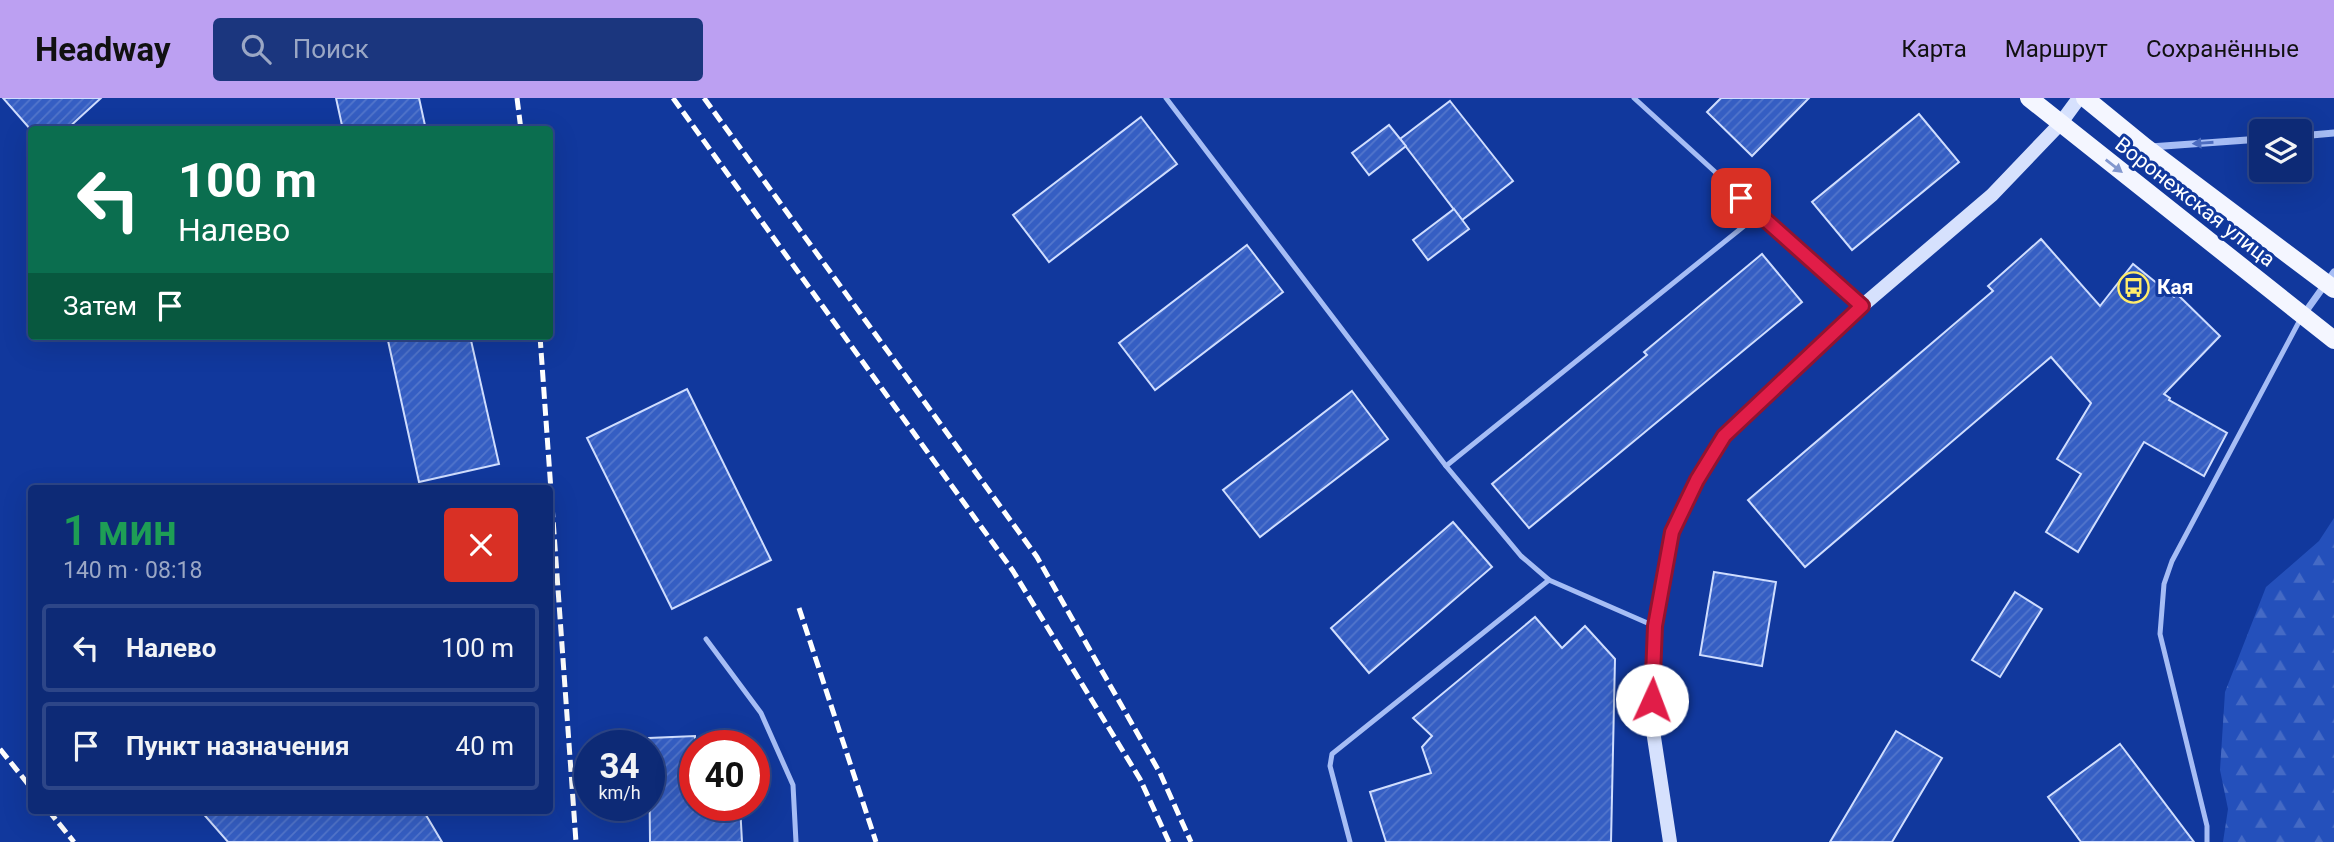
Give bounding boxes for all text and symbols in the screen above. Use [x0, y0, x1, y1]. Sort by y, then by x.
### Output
search box [213, 18, 703, 81]
text: Headway [35, 30, 171, 69]
icon: search [237, 30, 275, 68]
text: Поиск [293, 34, 369, 64]
text: Карта [1901, 35, 1967, 63]
text: Маршрут [2005, 35, 2108, 63]
text: Сохранённые [2146, 35, 2299, 63]
map controls [2249, 119, 2312, 182]
button: layers [2249, 119, 2312, 182]
street label: Воронежская улица [2110, 132, 2280, 272]
one-way arrow [2192, 138, 2214, 149]
text: 100 m [178, 152, 317, 209]
icon: left [63, 154, 154, 245]
one-way arrow [2105, 159, 2123, 173]
pin [1711, 168, 1771, 228]
icon: arrive [1722, 179, 1760, 217]
text: Налево [178, 211, 290, 249]
bus stop icon: Кая [2117, 270, 2151, 304]
place label: Кая [2157, 275, 2194, 299]
icon: arrive [151, 287, 189, 325]
text: Затем [63, 291, 137, 321]
text: 1 мин [63, 506, 177, 555]
button: close [444, 508, 518, 582]
text: 140 m · 08:18 [63, 557, 202, 584]
icon: left [67, 629, 105, 667]
text: Налево [126, 633, 216, 663]
text: 100 m [441, 633, 514, 663]
position arrow [1615, 663, 1689, 737]
icon: arrive [67, 727, 105, 765]
speed limit sign: 40 [679, 730, 770, 821]
text: Пункт назначения [126, 731, 350, 761]
text: 40 m [456, 731, 514, 761]
text: 34 [599, 746, 640, 787]
text: km/h [598, 782, 641, 803]

